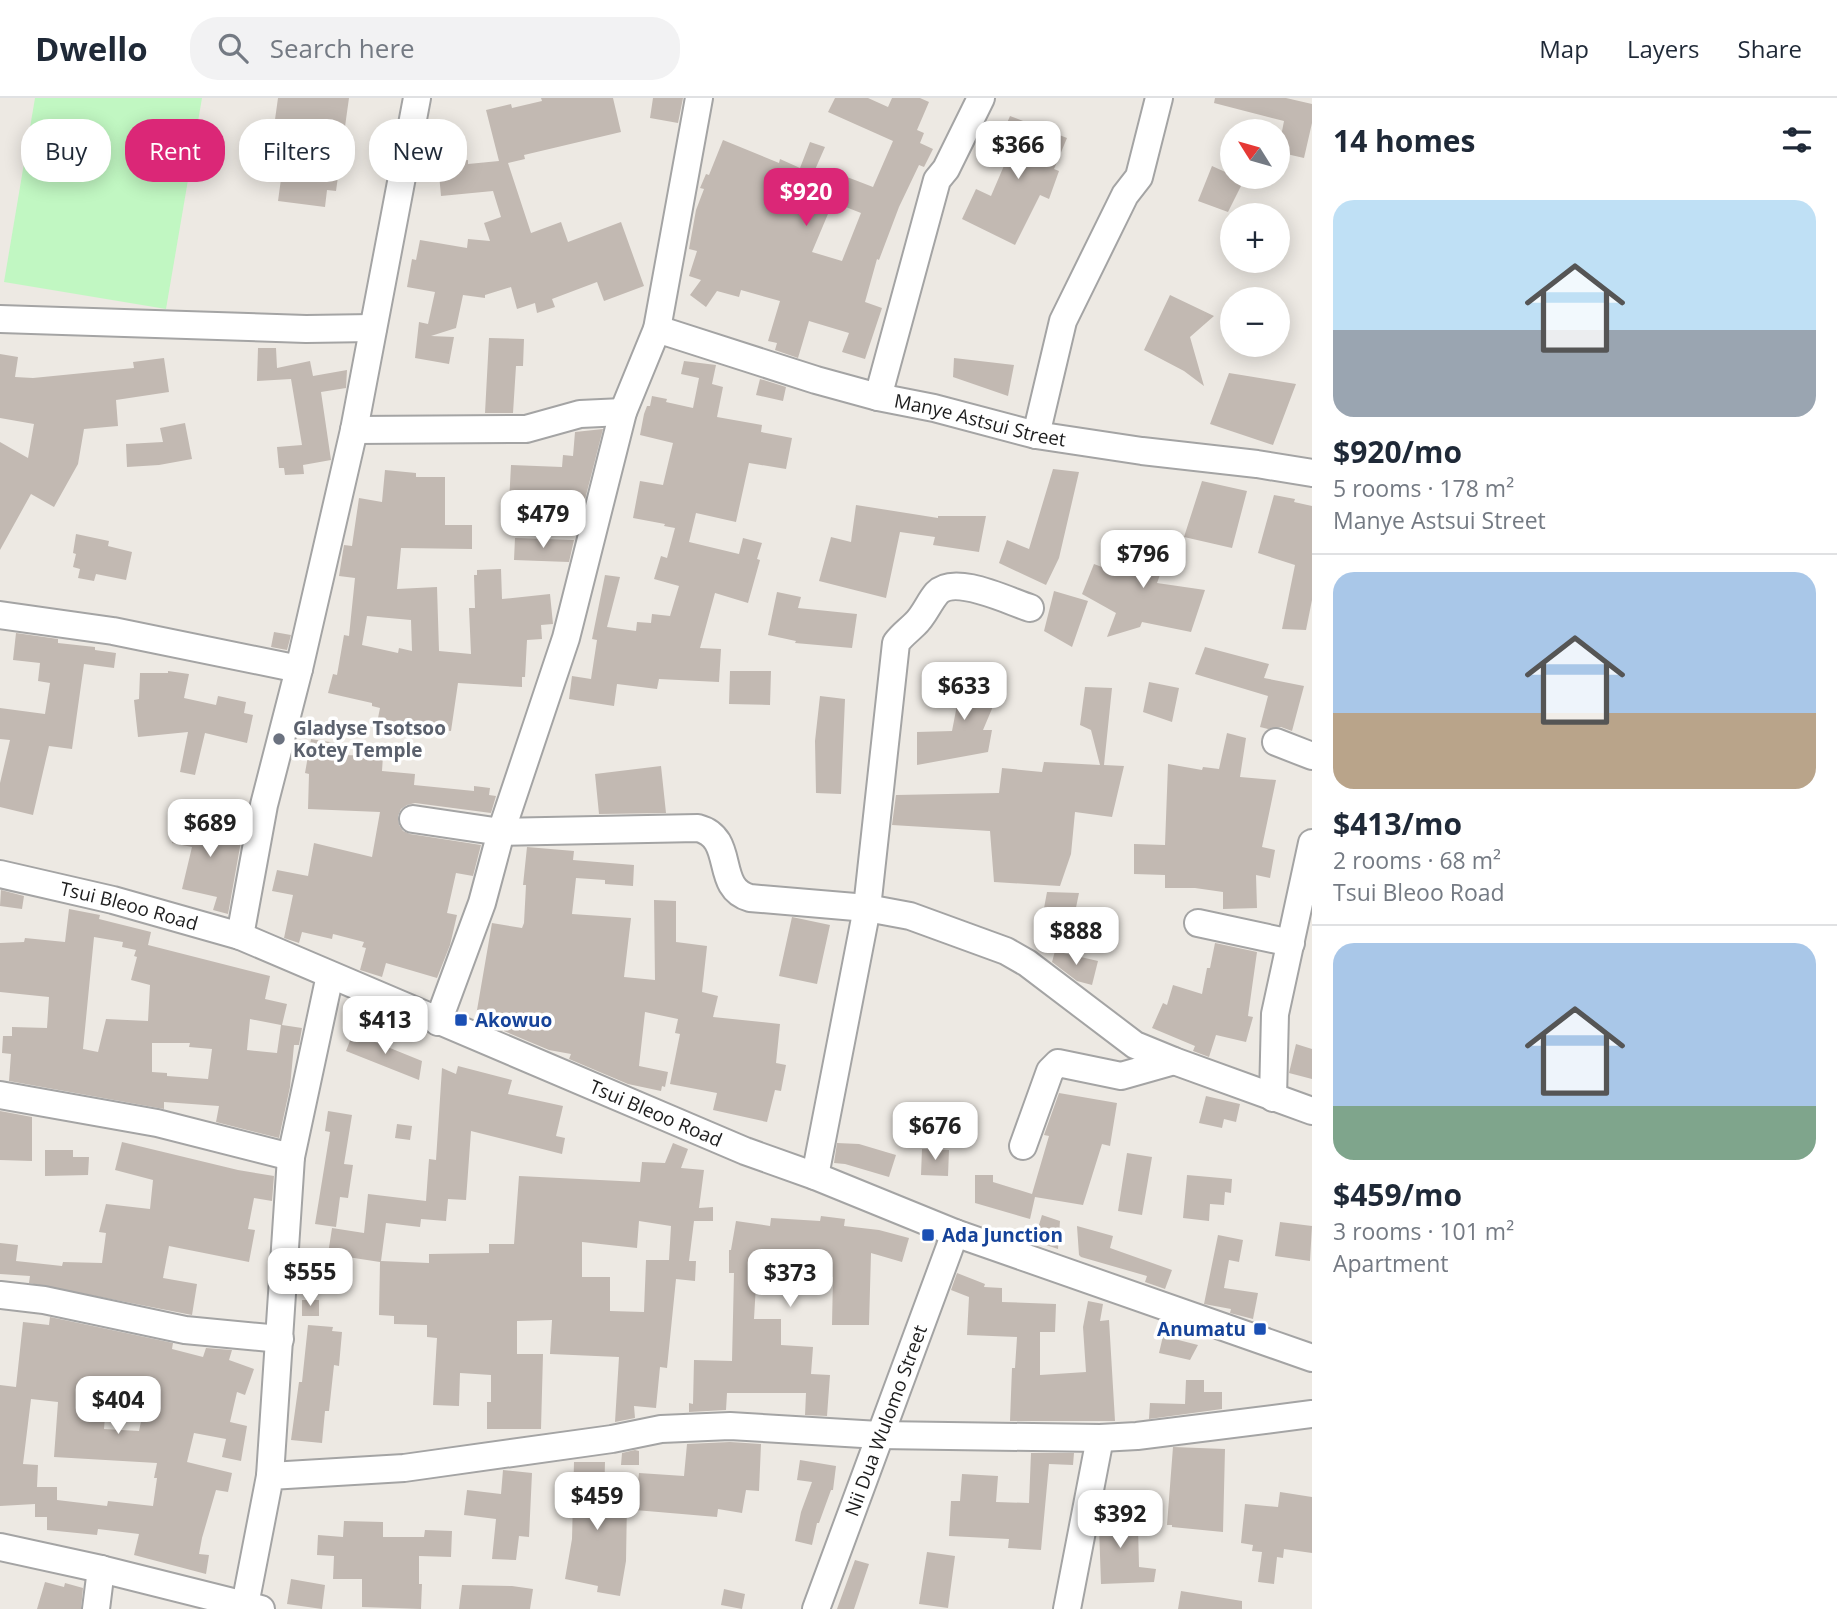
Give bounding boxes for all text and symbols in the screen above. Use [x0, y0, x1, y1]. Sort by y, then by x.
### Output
search box [190, 17, 680, 80]
text: Dwello [35, 26, 148, 71]
icon: search [214, 29, 252, 67]
text: Search here [270, 30, 415, 66]
text: Map [1539, 32, 1589, 65]
text: Layers [1627, 32, 1700, 65]
text: Share [1738, 32, 1802, 65]
chip: Buy [21, 119, 111, 182]
chip: Rent [125, 119, 225, 182]
chip: Filters [239, 119, 355, 182]
chip: New [369, 119, 467, 182]
north arrow [1220, 119, 1290, 189]
map controls [1220, 119, 1290, 357]
text: 14 homes [1333, 120, 1476, 161]
icon: filters [1778, 121, 1816, 159]
pin: $366 [977, 122, 1059, 181]
text: $366 [992, 128, 1044, 160]
pin: $920 [765, 169, 847, 228]
text: $920 [780, 175, 832, 207]
button: + [1220, 203, 1290, 273]
icon: home [1512, 245, 1638, 371]
button: − [1220, 287, 1290, 357]
street label: Manye Astsui Street [892, 387, 1068, 452]
text: $920/mo [1333, 431, 1462, 472]
text: 5 rooms · 178 m² [1333, 472, 1514, 504]
pin: $479 [502, 490, 584, 550]
text: $479 [517, 497, 569, 529]
text: Manye Astsui Street [1333, 504, 1546, 536]
pin: $796 [1102, 531, 1184, 590]
text: $796 [1117, 537, 1169, 569]
icon: home [1512, 617, 1638, 743]
pin: $633 [923, 662, 1005, 722]
text: $633 [938, 669, 990, 701]
place label: Gladyse Tsotsoo Kotey Temple [293, 715, 446, 763]
marker: Gladyse Tsotsoo Kotey Temple [271, 731, 287, 747]
pin: $689 [169, 800, 251, 859]
text: $413/mo [1333, 803, 1462, 844]
text: $689 [184, 806, 236, 838]
text: 2 rooms · 68 m² [1333, 844, 1501, 876]
street label: Tsui Bleoo Road [58, 875, 201, 936]
text: Tsui Bleoo Road [1333, 876, 1505, 908]
pin: $888 [1035, 908, 1117, 967]
text: $888 [1050, 914, 1102, 946]
icon: home [1512, 988, 1638, 1114]
pin: $413 [344, 996, 426, 1056]
text: $413 [359, 1003, 411, 1035]
place label: Akowuo [475, 1007, 552, 1033]
marker: Akowuo [453, 1012, 469, 1028]
street label: Tsui Bleoo Road [586, 1073, 726, 1153]
pin: $676 [894, 1102, 976, 1162]
text: $676 [909, 1109, 961, 1141]
text: $459/mo [1333, 1174, 1462, 1215]
text: 3 rooms · 101 m² [1333, 1215, 1514, 1247]
place label: Ada Junction [942, 1222, 1063, 1248]
marker: Ada Junction [920, 1227, 936, 1243]
text: Apartment [1333, 1247, 1449, 1279]
pin: $555 [269, 1248, 351, 1308]
pin: $373 [749, 1250, 831, 1309]
text: $555 [284, 1255, 336, 1287]
text: $373 [764, 1256, 816, 1288]
place label: Anumatu [1157, 1316, 1246, 1342]
street label: Nii Dua Wulomo Street [838, 1321, 933, 1520]
marker: Anumatu [1252, 1321, 1268, 1337]
pin: $404 [77, 1376, 159, 1436]
text: $404 [92, 1383, 144, 1415]
pin: $459 [556, 1472, 638, 1532]
text: $459 [571, 1479, 623, 1511]
pin: $392 [1079, 1490, 1161, 1550]
text: $392 [1094, 1497, 1146, 1529]

